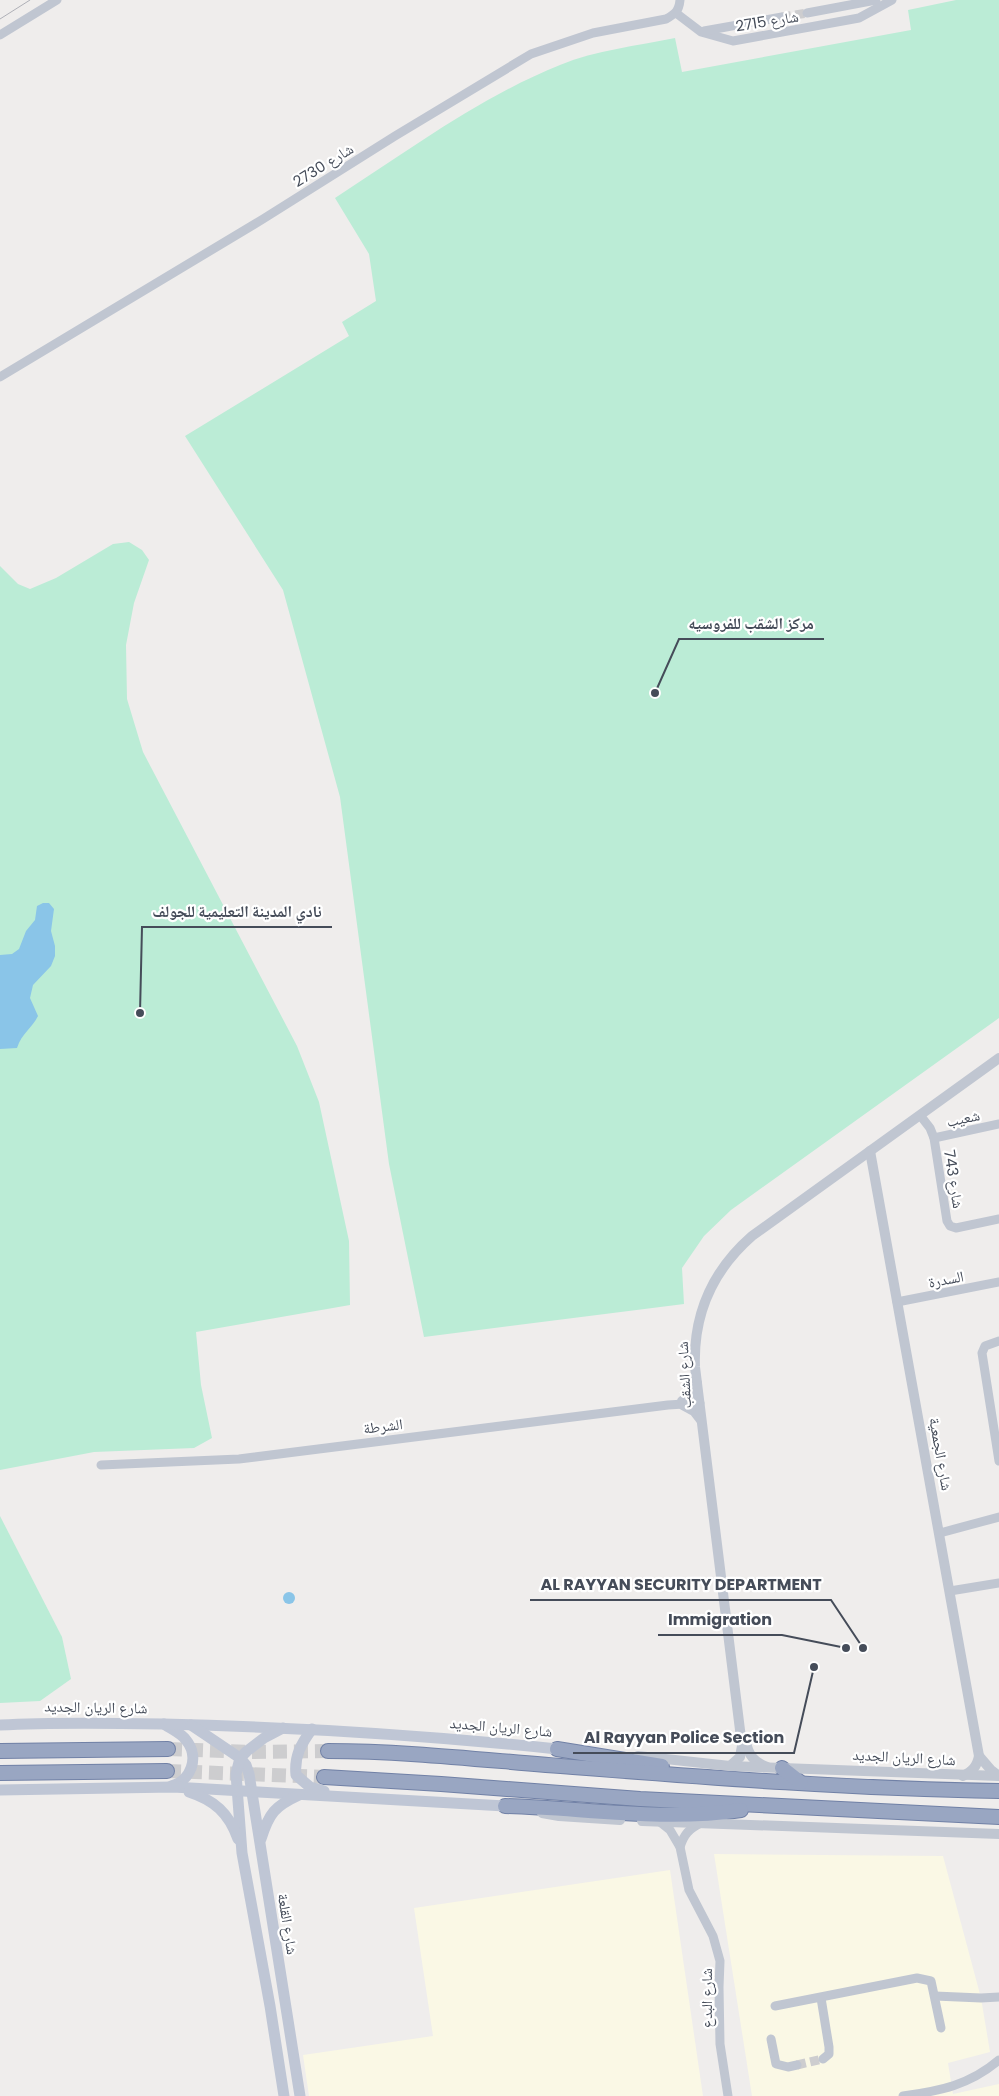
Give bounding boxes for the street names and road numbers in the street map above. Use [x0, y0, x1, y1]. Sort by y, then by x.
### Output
street label: شارع 2715 [734, 6, 800, 36]
street label: شارع 2730 [289, 138, 357, 192]
street label: شعيب [944, 1104, 982, 1132]
street label: شارع 743 [939, 1148, 969, 1210]
street label: السدرة [926, 1265, 966, 1293]
street label: شارع الشقب [672, 1341, 696, 1409]
street label: الشرطة [362, 1413, 404, 1439]
street label: شارع الجمعية [924, 1416, 958, 1492]
street label: شارع الريان الجديد [44, 1696, 148, 1718]
street label: شارع الريان الجديد [449, 1712, 553, 1742]
street label: شارع الريان الجديد [852, 1744, 956, 1770]
street label: شارع القلعة [273, 1892, 303, 1956]
street label: شارع البدع [696, 1968, 717, 2028]

